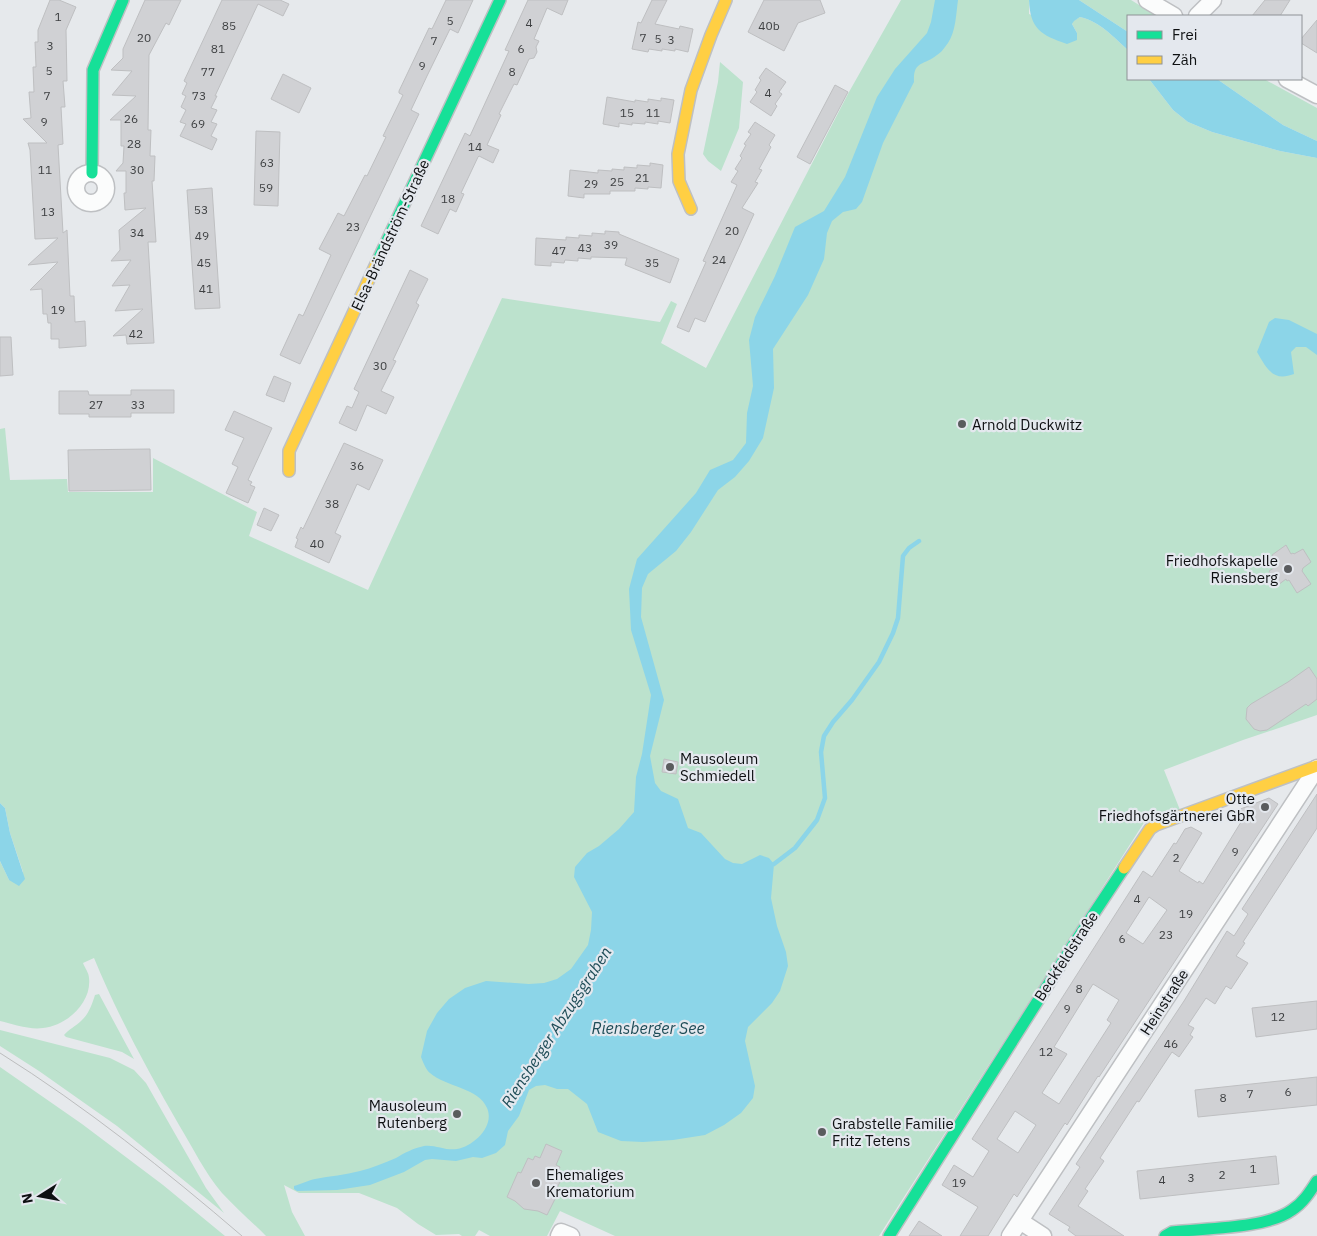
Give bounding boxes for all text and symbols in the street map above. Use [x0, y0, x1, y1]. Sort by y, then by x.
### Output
house number: 1 [54, 9, 62, 24]
house number: 5 [446, 13, 454, 28]
house number: 4 [525, 15, 533, 30]
legend [1127, 15, 1302, 80]
house number: 85 [222, 18, 236, 33]
house number: 40b [758, 18, 780, 33]
text: Frei [1172, 25, 1198, 44]
house number: 20 [137, 30, 151, 45]
house number: 7 [639, 30, 647, 45]
house number: 5 [654, 31, 662, 46]
house number: 3 [667, 32, 675, 47]
house number: 7 [430, 33, 438, 48]
house number: 3 [46, 38, 54, 53]
house number: 81 [211, 41, 225, 56]
house number: 6 [517, 41, 525, 56]
text: Zäh [1172, 50, 1197, 69]
house number: 9 [418, 58, 426, 73]
house number: 5 [45, 63, 53, 78]
house number: 77 [201, 64, 215, 79]
house number: 8 [508, 64, 516, 79]
house number: 4 [764, 85, 772, 100]
house number: 7 [43, 88, 51, 103]
house number: 73 [192, 88, 206, 103]
house number: 15 [620, 105, 634, 120]
house number: 11 [646, 105, 660, 120]
house number: 26 [124, 111, 138, 126]
house number: 9 [40, 114, 48, 129]
house number: 69 [191, 116, 205, 131]
house number: 28 [127, 136, 141, 151]
house number: 14 [468, 139, 482, 154]
house number: 63 [260, 155, 274, 170]
street label: Elsa-Brändström-Straße [347, 156, 433, 314]
house number: 11 [38, 162, 52, 177]
house number: 30 [130, 162, 144, 177]
house number: 21 [635, 170, 649, 185]
house number: 25 [610, 174, 624, 189]
house number: 29 [584, 176, 598, 191]
house number: 59 [259, 180, 273, 195]
house number: 18 [441, 191, 455, 206]
house number: 53 [194, 202, 208, 217]
house number: 13 [41, 204, 55, 219]
house number: 23 [346, 219, 360, 234]
house number: 20 [725, 223, 739, 238]
house number: 34 [130, 225, 144, 240]
house number: 49 [195, 228, 209, 243]
house number: 39 [604, 237, 618, 252]
house number: 43 [578, 240, 592, 255]
house number: 47 [552, 243, 566, 258]
house number: 24 [712, 252, 726, 267]
house number: 45 [197, 255, 211, 270]
house number: 35 [645, 255, 659, 270]
house number: 41 [199, 281, 213, 296]
house number: 19 [51, 302, 65, 317]
house number: 42 [129, 326, 143, 341]
house number: 30 [373, 358, 387, 373]
house number: 27 [89, 397, 103, 412]
house number: 33 [131, 397, 145, 412]
place label: Arnold Duckwitz [972, 415, 1082, 434]
marker: Arnold Duckwitz [956, 418, 968, 430]
house number: 36 [350, 458, 364, 473]
house number: 38 [325, 496, 339, 511]
house number: 40 [310, 536, 324, 551]
place label: Friedhofskapelle Riensberg [1166, 551, 1278, 587]
marker: Friedhofskapelle Riensberg [1282, 563, 1294, 575]
place label: Mausoleum Schmiedell [680, 749, 758, 785]
marker: Mausoleum Schmiedell [664, 761, 676, 773]
place label: Otte Friedhofsgärtnerei GbR [1099, 789, 1255, 825]
marker: Otte Friedhofsgärtnerei GbR [1259, 801, 1271, 813]
house number: 9 [1231, 844, 1239, 859]
house number: 2 [1172, 850, 1180, 865]
house number: 4 [1133, 891, 1141, 906]
house number: 19 [1179, 906, 1193, 921]
street label: Beckfeldstraße [1030, 908, 1102, 1004]
house number: 23 [1159, 927, 1173, 942]
house number: 6 [1118, 931, 1126, 946]
water label: Riensberger Abzugsgraben [496, 943, 616, 1111]
street label: Heinstraße [1136, 965, 1192, 1039]
house number: 8 [1075, 981, 1083, 996]
house number: 9 [1063, 1001, 1071, 1016]
house number: 12 [1271, 1009, 1285, 1024]
water label: Riensberger See [591, 1018, 705, 1038]
house number: 46 [1164, 1036, 1178, 1051]
house number: 12 [1039, 1044, 1053, 1059]
house number: 6 [1284, 1084, 1292, 1099]
house number: 7 [1246, 1086, 1254, 1101]
house number: 8 [1219, 1090, 1227, 1105]
place label: Mausoleum Rutenberg [369, 1096, 447, 1132]
marker: Mausoleum Rutenberg [451, 1108, 463, 1120]
place label: Grabstelle Familie Fritz Tetens [832, 1114, 954, 1150]
marker: Grabstelle Familie Fritz Tetens [816, 1126, 828, 1138]
house number: 1 [1249, 1161, 1257, 1176]
place label: Ehemaliges Krematorium [546, 1165, 635, 1201]
house number: 2 [1218, 1167, 1226, 1182]
house number: 3 [1187, 1170, 1195, 1185]
north arrow [15, 1171, 65, 1221]
house number: 4 [1158, 1172, 1166, 1187]
house number: 19 [952, 1175, 966, 1190]
marker: Ehemaliges Krematorium [530, 1177, 542, 1189]
text: N [17, 1192, 37, 1205]

